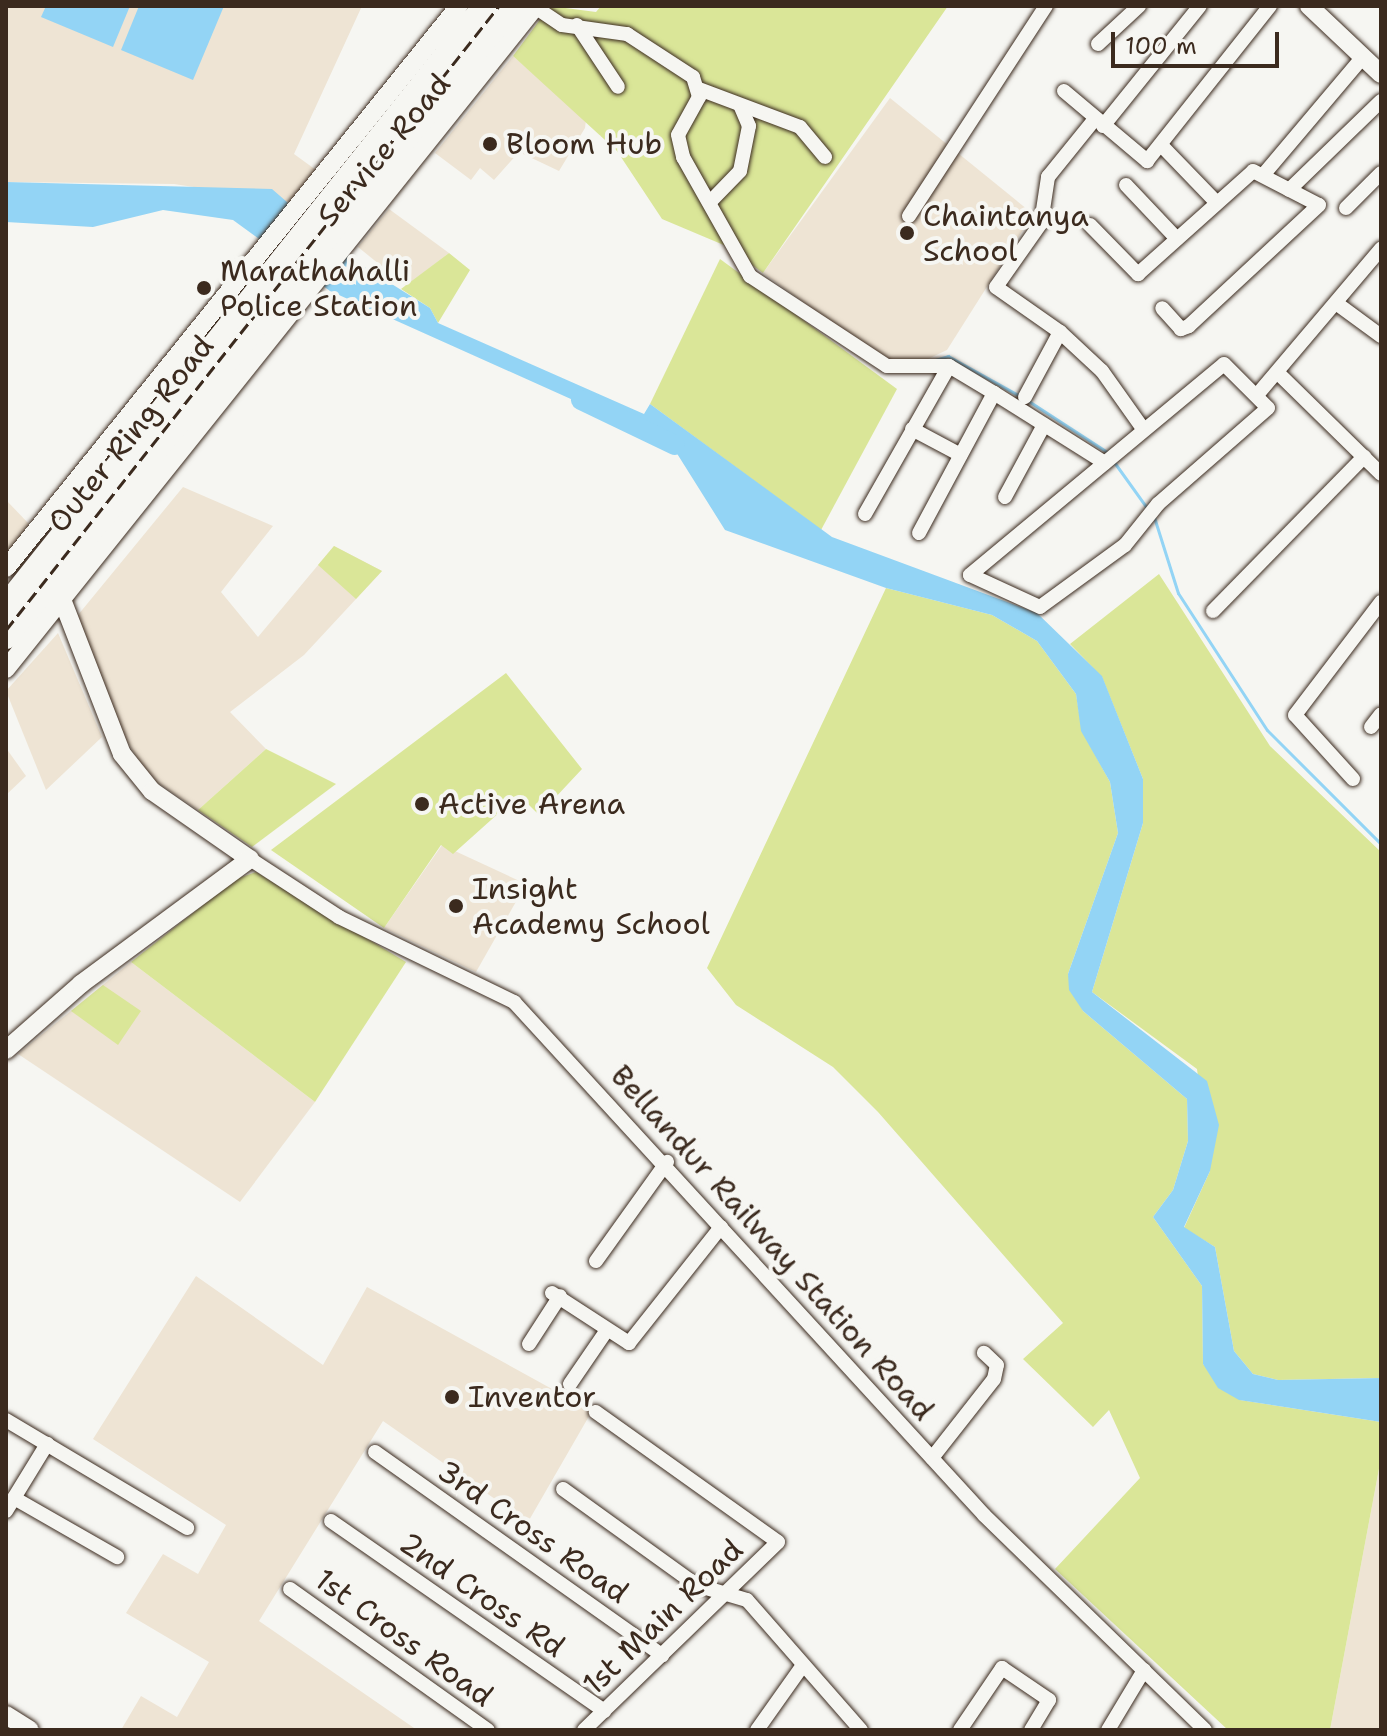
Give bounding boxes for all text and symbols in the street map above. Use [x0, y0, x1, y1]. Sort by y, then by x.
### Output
scale bar [1115, 16, 1283, 66]
text: 100 m [1125, 30, 1197, 62]
street label: Service Road [310, 66, 458, 234]
place label: Bloom Hub [506, 126, 662, 162]
marker: Bloom Hub [481, 135, 499, 153]
place label: Chaintanya School [923, 198, 1089, 268]
marker: Chaintanya School [898, 224, 916, 242]
place label: Marathahalli Police Station [220, 253, 417, 324]
marker: Marathahalli Police Station [195, 279, 213, 297]
street label: Outer Ring Road [41, 328, 221, 540]
place label: Active Arena [438, 786, 625, 822]
marker: Active Arena [413, 795, 431, 813]
place label: Insight Academy School [472, 871, 710, 942]
marker: Insight Academy School [447, 897, 465, 915]
street label: Bellandur Railway Station Road [603, 1058, 941, 1428]
place label: Inventor [468, 1379, 596, 1415]
marker: Inventor [443, 1388, 461, 1406]
street label: 3rd Cross Road [431, 1453, 635, 1611]
street label: 2nd Cross Rd [392, 1525, 572, 1665]
street label: 1st Main Road [576, 1532, 750, 1702]
street label: 1st Cross Road [308, 1561, 500, 1715]

